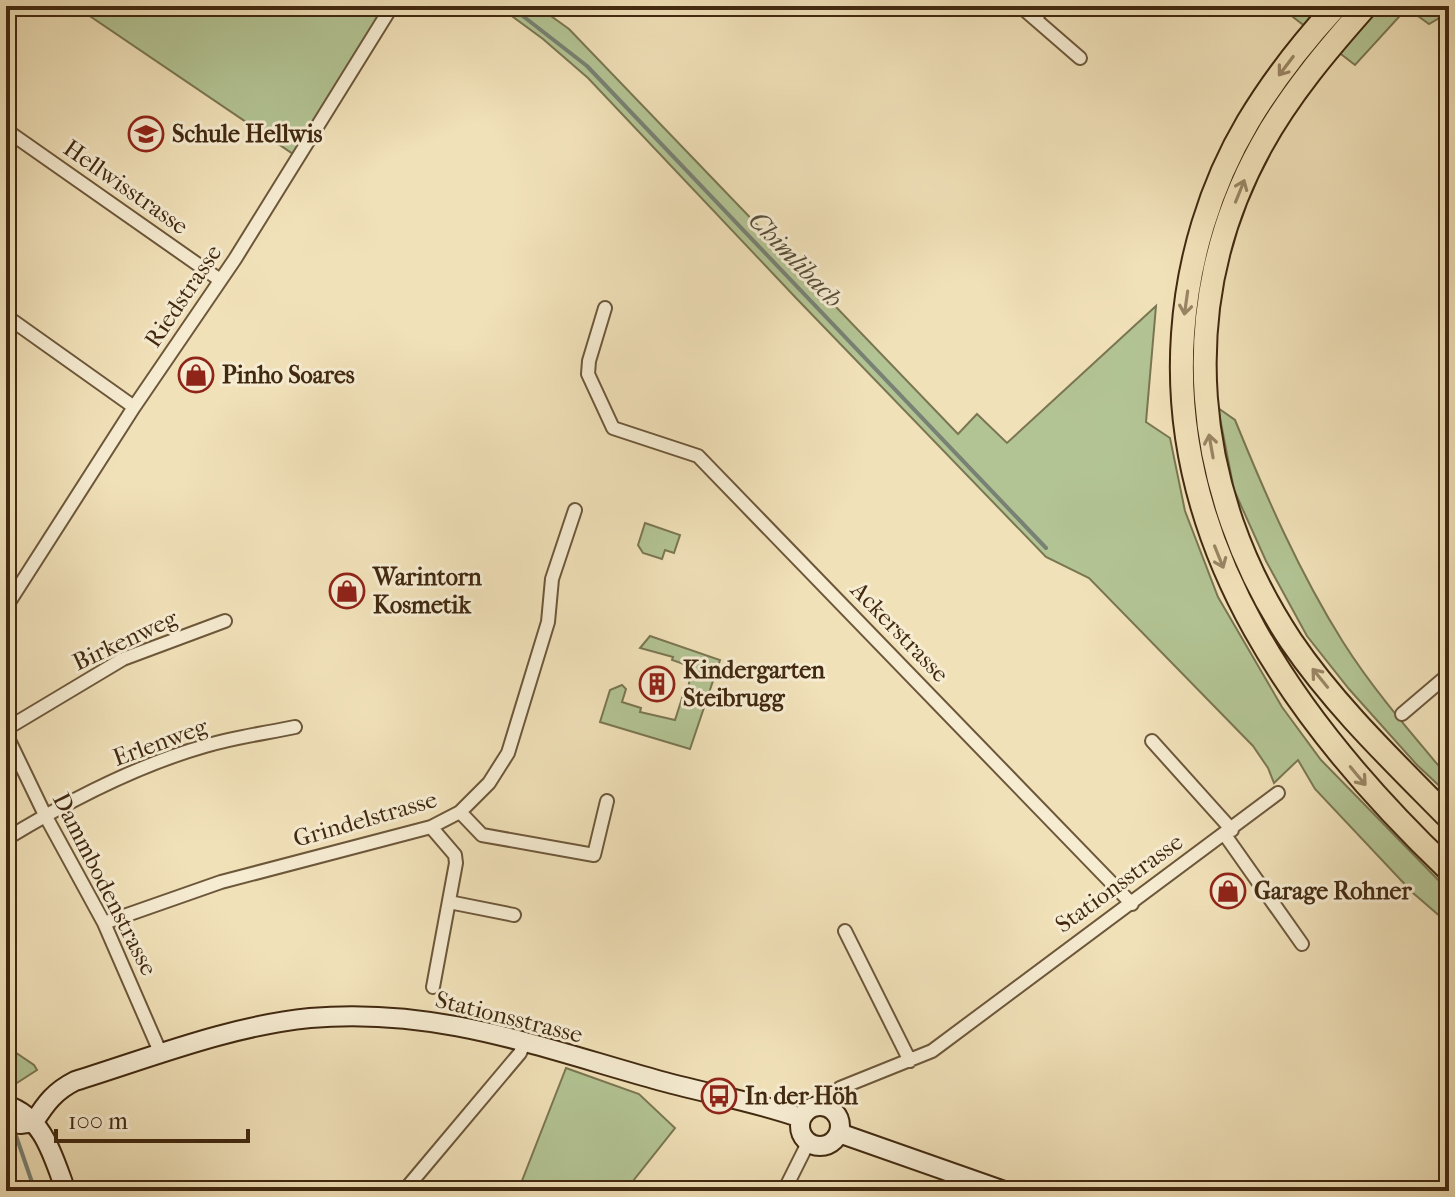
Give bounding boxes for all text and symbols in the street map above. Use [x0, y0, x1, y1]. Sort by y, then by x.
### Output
one-way arrow [1277, 55, 1294, 76]
school or university icon: Schule Hellwis [127, 115, 165, 153]
place label: Schule Hellwis [172, 120, 323, 148]
street label: Hellwisstrasse [58, 134, 194, 240]
one-way arrow [1234, 179, 1249, 204]
water label: Chimlibach [742, 205, 849, 314]
street label: Riedstrasse [139, 239, 228, 353]
one-way arrow [1178, 289, 1193, 315]
shop icon: Pinho Soares [177, 356, 215, 394]
place label: Pinho Soares [222, 361, 355, 389]
one-way arrow [1203, 433, 1218, 459]
one-way arrow [1213, 544, 1227, 569]
place label: Warintorn Kosmetik [372, 563, 483, 619]
shop icon: Warintorn Kosmetik [328, 572, 366, 610]
street label: Ackerstrasse [845, 575, 955, 688]
street label: Birkenweg [68, 603, 183, 676]
place label: Kindergarten Steibrugg [683, 656, 826, 712]
building icon: Kindergarten Steibrugg [638, 665, 676, 703]
one-way arrow [1311, 669, 1329, 689]
street label: Erlenweg [109, 712, 212, 772]
one-way arrow [1349, 765, 1367, 785]
street label: Grindelstrasse [290, 785, 440, 853]
street label: Dammbodenstrasse [47, 788, 163, 980]
street label: Stationsstrasse [1050, 827, 1188, 939]
shop icon: Garage Rohner [1209, 872, 1247, 910]
place label: Garage Rohner [1254, 877, 1412, 905]
street label: Stationsstrasse [433, 985, 586, 1049]
bus stop icon: In der Höh [700, 1077, 738, 1115]
place label: In der Höh [745, 1082, 858, 1110]
scale bar [56, 1093, 248, 1143]
text: 100 m [68, 1107, 128, 1135]

